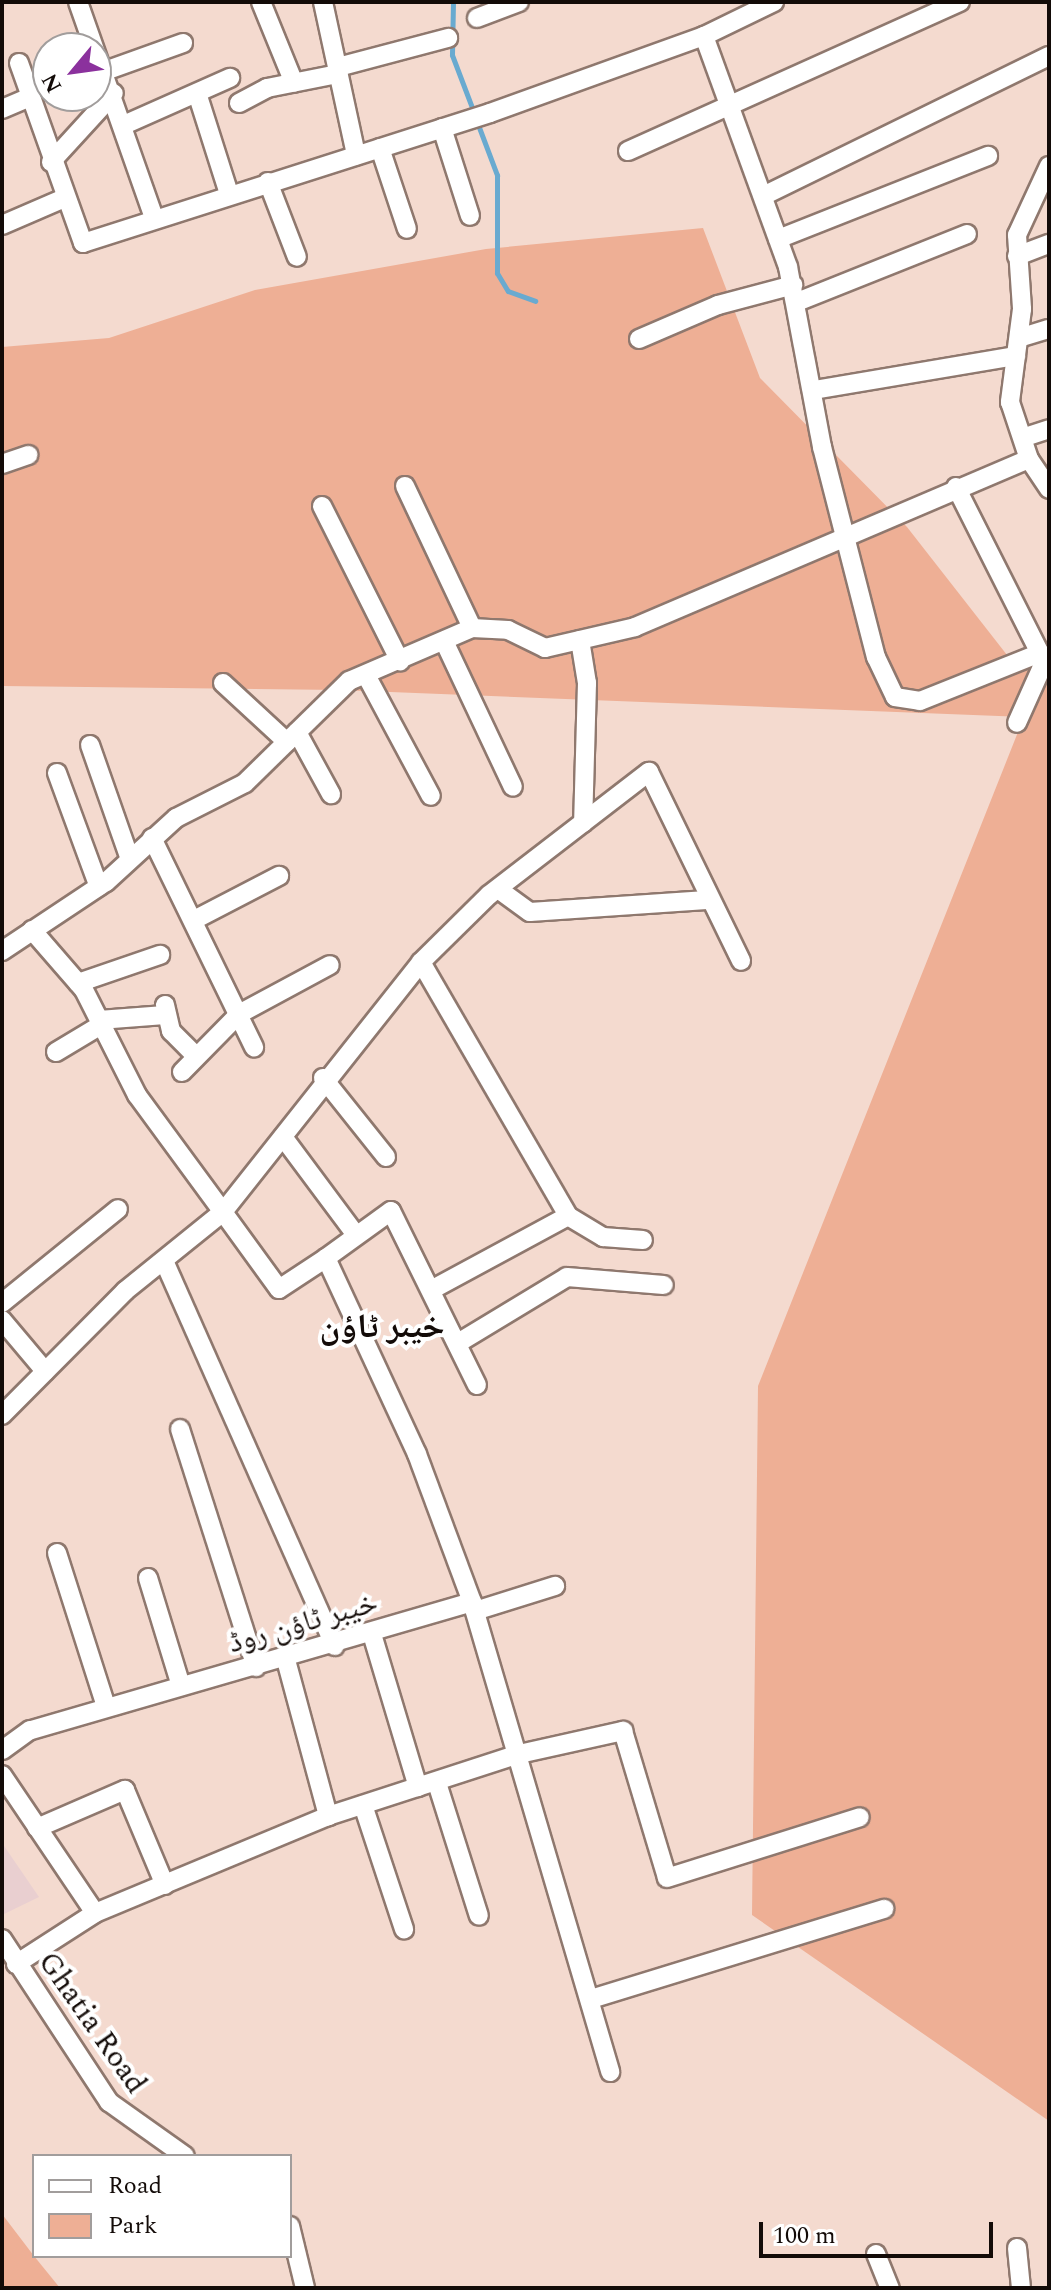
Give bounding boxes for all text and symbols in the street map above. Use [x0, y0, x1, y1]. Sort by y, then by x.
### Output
north arrow [32, 32, 112, 112]
text: N [34, 67, 71, 99]
district label: خیبر ٹاؤن [319, 1308, 445, 1348]
street label: خیبر ٹاؤن روڈ [224, 1585, 382, 1661]
street label: Ghatia Road [30, 1945, 154, 2101]
legend [32, 2154, 292, 2258]
text: Road [108, 2168, 162, 2204]
scale bar [763, 2206, 997, 2256]
text: Park [108, 2208, 158, 2244]
text: 100 m [773, 2218, 836, 2254]

